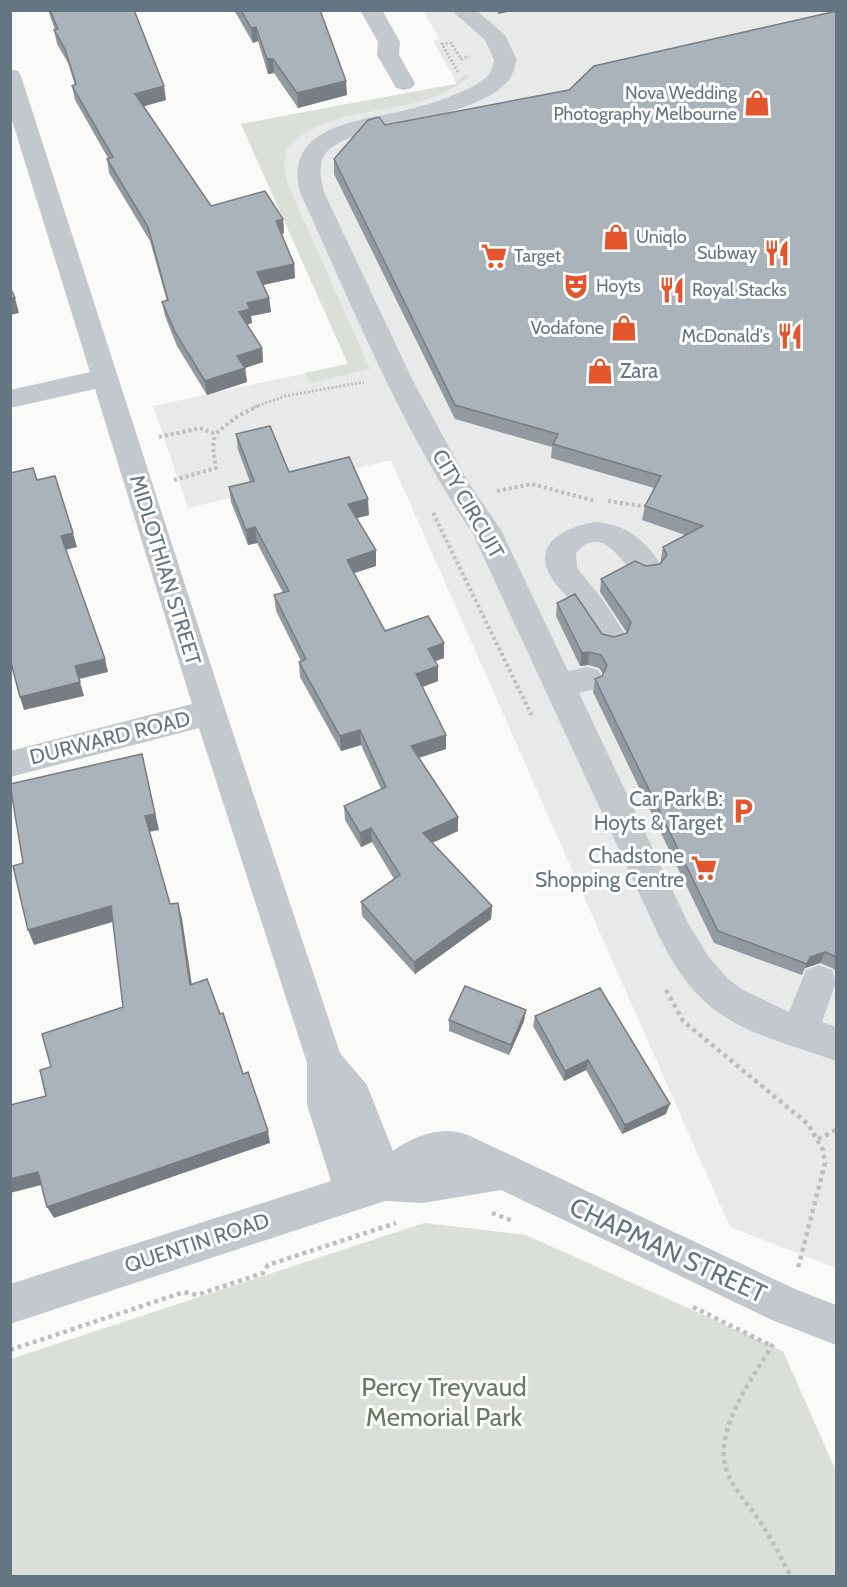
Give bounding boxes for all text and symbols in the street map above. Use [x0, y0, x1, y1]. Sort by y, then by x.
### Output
place label: Nova Wedding Photography Melbourne [553, 82, 738, 125]
shop icon: Nova Wedding Photography Melbourne [742, 88, 772, 118]
shop icon: Uniqlo [601, 222, 631, 252]
place label: Uniqlo [636, 226, 687, 248]
restaurant icon: Subway [762, 238, 792, 268]
supermarket icon: Target [479, 241, 509, 271]
place label: Subway [697, 242, 757, 264]
place label: Target [514, 245, 561, 267]
theatre icon: Hoyts [561, 271, 591, 301]
place label: Hoyts [596, 275, 641, 297]
restaurant icon: Royal Stacks [657, 275, 687, 305]
place label: Royal Stacks [692, 279, 787, 301]
shop icon: Vodafone [609, 313, 639, 343]
place label: Vodafone [531, 317, 604, 339]
restaurant icon: McDonald's [775, 321, 805, 351]
place label: McDonald's [682, 325, 770, 347]
shop icon: Zara [585, 356, 615, 386]
place label: Zara [620, 358, 658, 383]
street label: CITY CIRCUIT [427, 445, 510, 563]
street label: MIDLOTHIAN STREET [125, 472, 206, 668]
street label: DURWARD ROAD [27, 705, 193, 770]
place label: Car Park B: Hoyts & Target [594, 786, 723, 835]
parking icon: Car Park B: Hoyts & Target [728, 796, 758, 826]
place label: Chadstone Shopping Centre [535, 843, 684, 892]
supermarket icon: Chadstone Shopping Centre [689, 853, 719, 883]
street label: CHAPMAN STREET [564, 1190, 772, 1310]
street label: QUENTIN ROAD [121, 1207, 272, 1278]
park label: Percy Treyvaud Memorial Park [361, 1371, 527, 1433]

